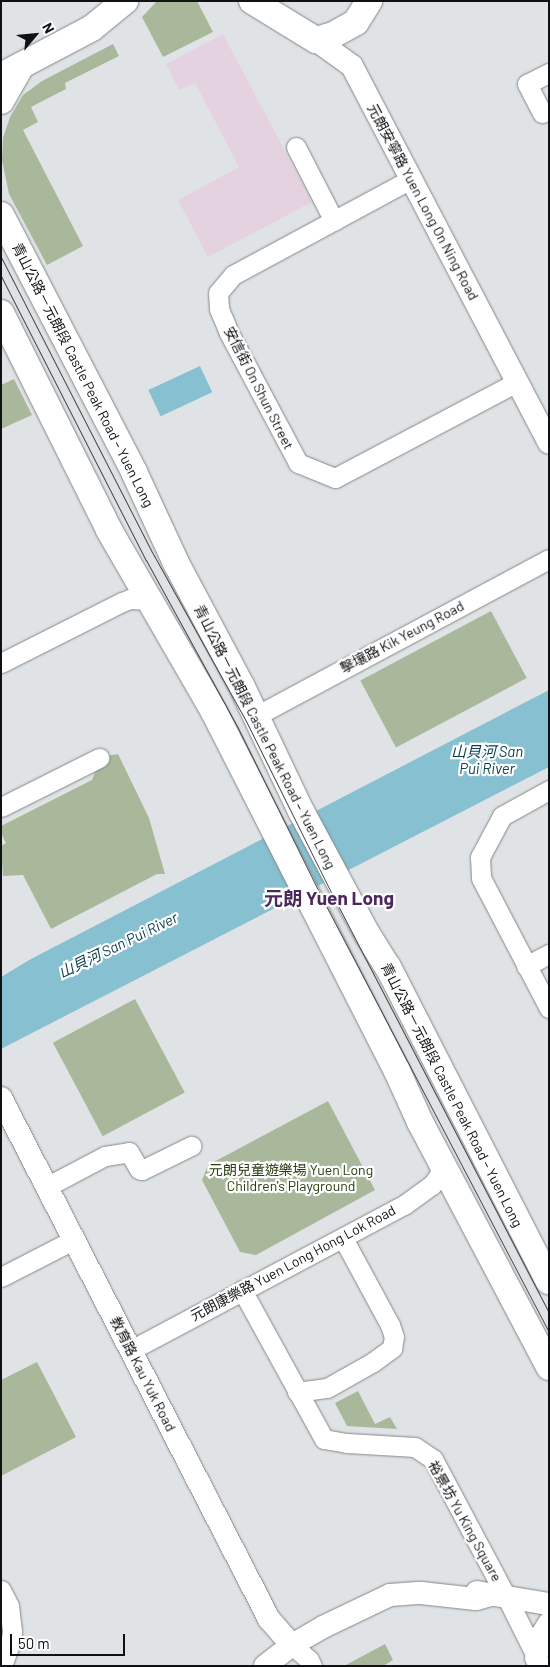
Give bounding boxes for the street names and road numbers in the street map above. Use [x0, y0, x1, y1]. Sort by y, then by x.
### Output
street label: 元朗安寧路 Yuen Long On Ning Road [364, 101, 482, 303]
street label: 青山公路－元朗段 Castle Peak Road – Yuen Long [9, 240, 157, 510]
street label: 安信街 On Shun Street [221, 324, 297, 452]
street label: 擊壤路 Kik Yeung Road [337, 597, 467, 677]
street label: 青山公路－元朗段 Castle Peak Road – Yuen Long [191, 602, 339, 872]
street label: 青山公路－元朗段 Castle Peak Road – Yuen Long [378, 960, 526, 1230]
street label: 元朗康樂路 Yuen Long Hong Lok Road [188, 1202, 398, 1324]
street label: 教育路 Kau Yuk Road [107, 1314, 179, 1434]
street label: 裕景坊 Yu King Square [425, 1458, 505, 1584]

